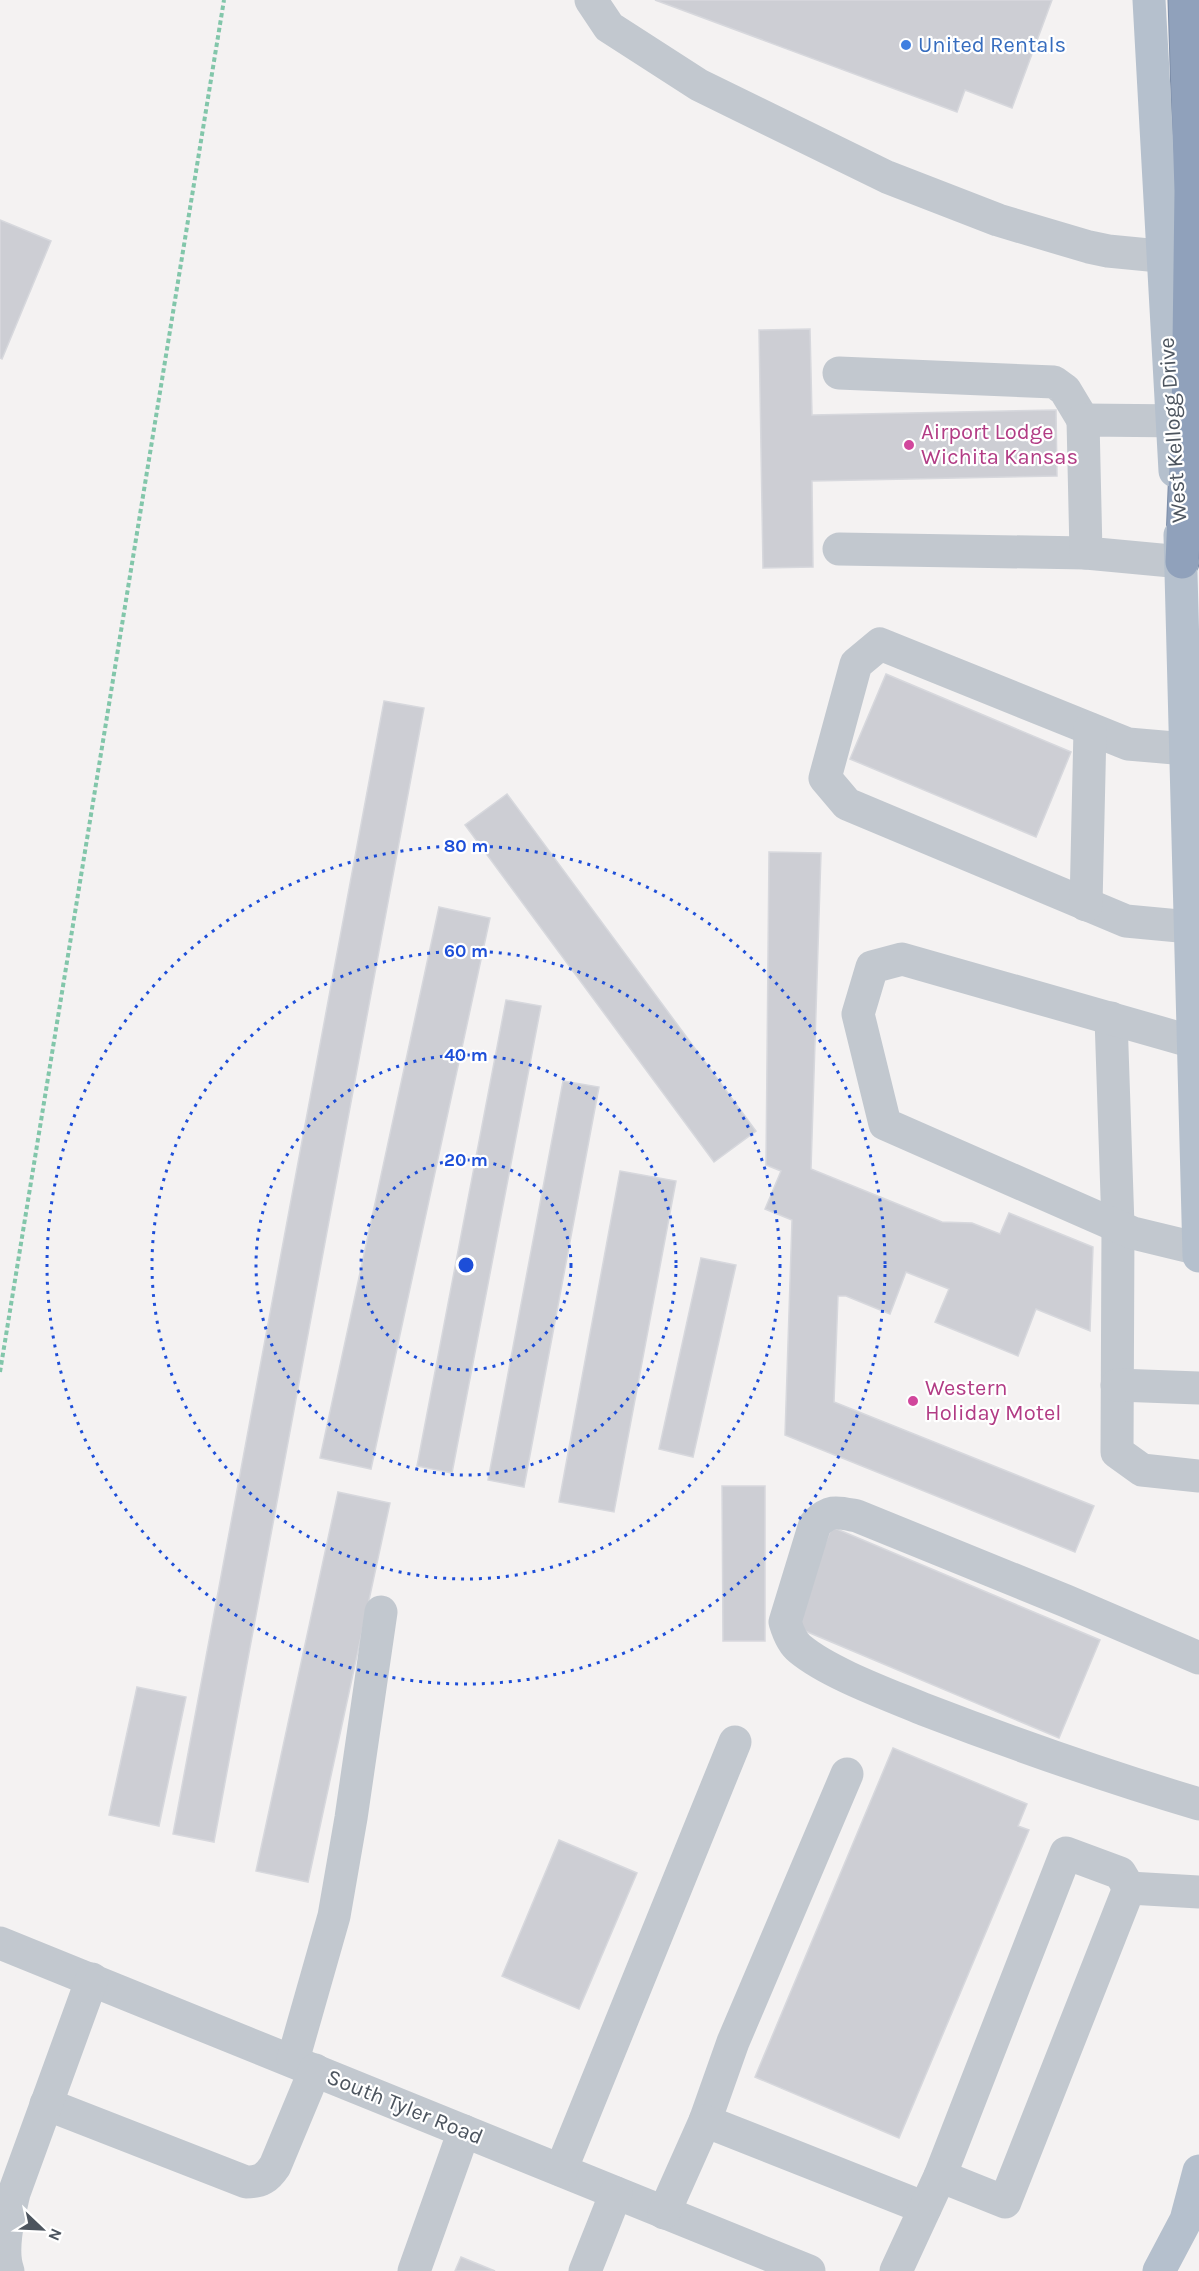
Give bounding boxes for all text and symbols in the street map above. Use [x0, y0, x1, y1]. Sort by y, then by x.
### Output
place label: United Rentals [918, 32, 1066, 58]
marker: United Rentals [899, 38, 913, 52]
street label: West Kellogg Drive [1154, 336, 1192, 524]
place label: Airport Lodge Wichita Kansas [921, 419, 1078, 470]
marker: Airport Lodge Wichita Kansas [902, 438, 916, 452]
text: 80 m [444, 835, 488, 857]
text: 60 m [444, 940, 488, 962]
text: 40 m [444, 1044, 488, 1066]
text: 20 m [444, 1149, 488, 1171]
centre of rings [456, 1255, 476, 1275]
place label: Western Holiday Motel [925, 1375, 1061, 1426]
marker: Western Holiday Motel [906, 1394, 920, 1408]
street label: South Tyler Road [323, 2064, 487, 2150]
north arrow [12, 2199, 72, 2259]
text: N [44, 2226, 66, 2244]

